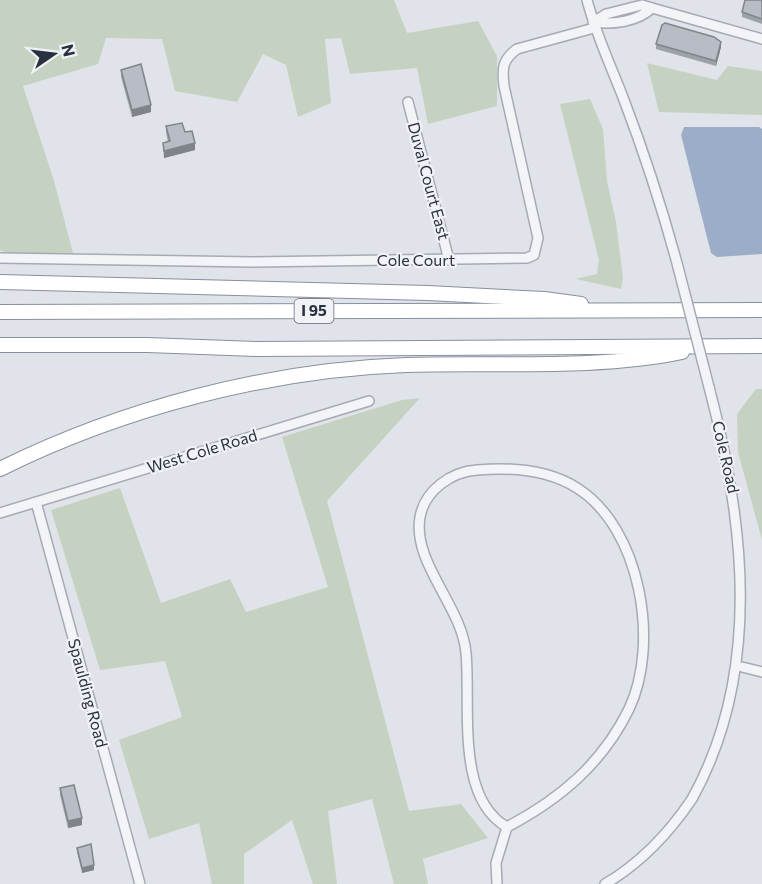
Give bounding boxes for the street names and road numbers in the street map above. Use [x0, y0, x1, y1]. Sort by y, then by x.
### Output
street label: Duval Court East [405, 120, 454, 242]
street label: Cole Court [377, 250, 456, 269]
road number: I 95 [294, 299, 334, 323]
street label: Cole Road [709, 419, 744, 495]
street label: West Cole Road [145, 425, 259, 476]
street label: Spaulding Road [65, 636, 112, 749]

